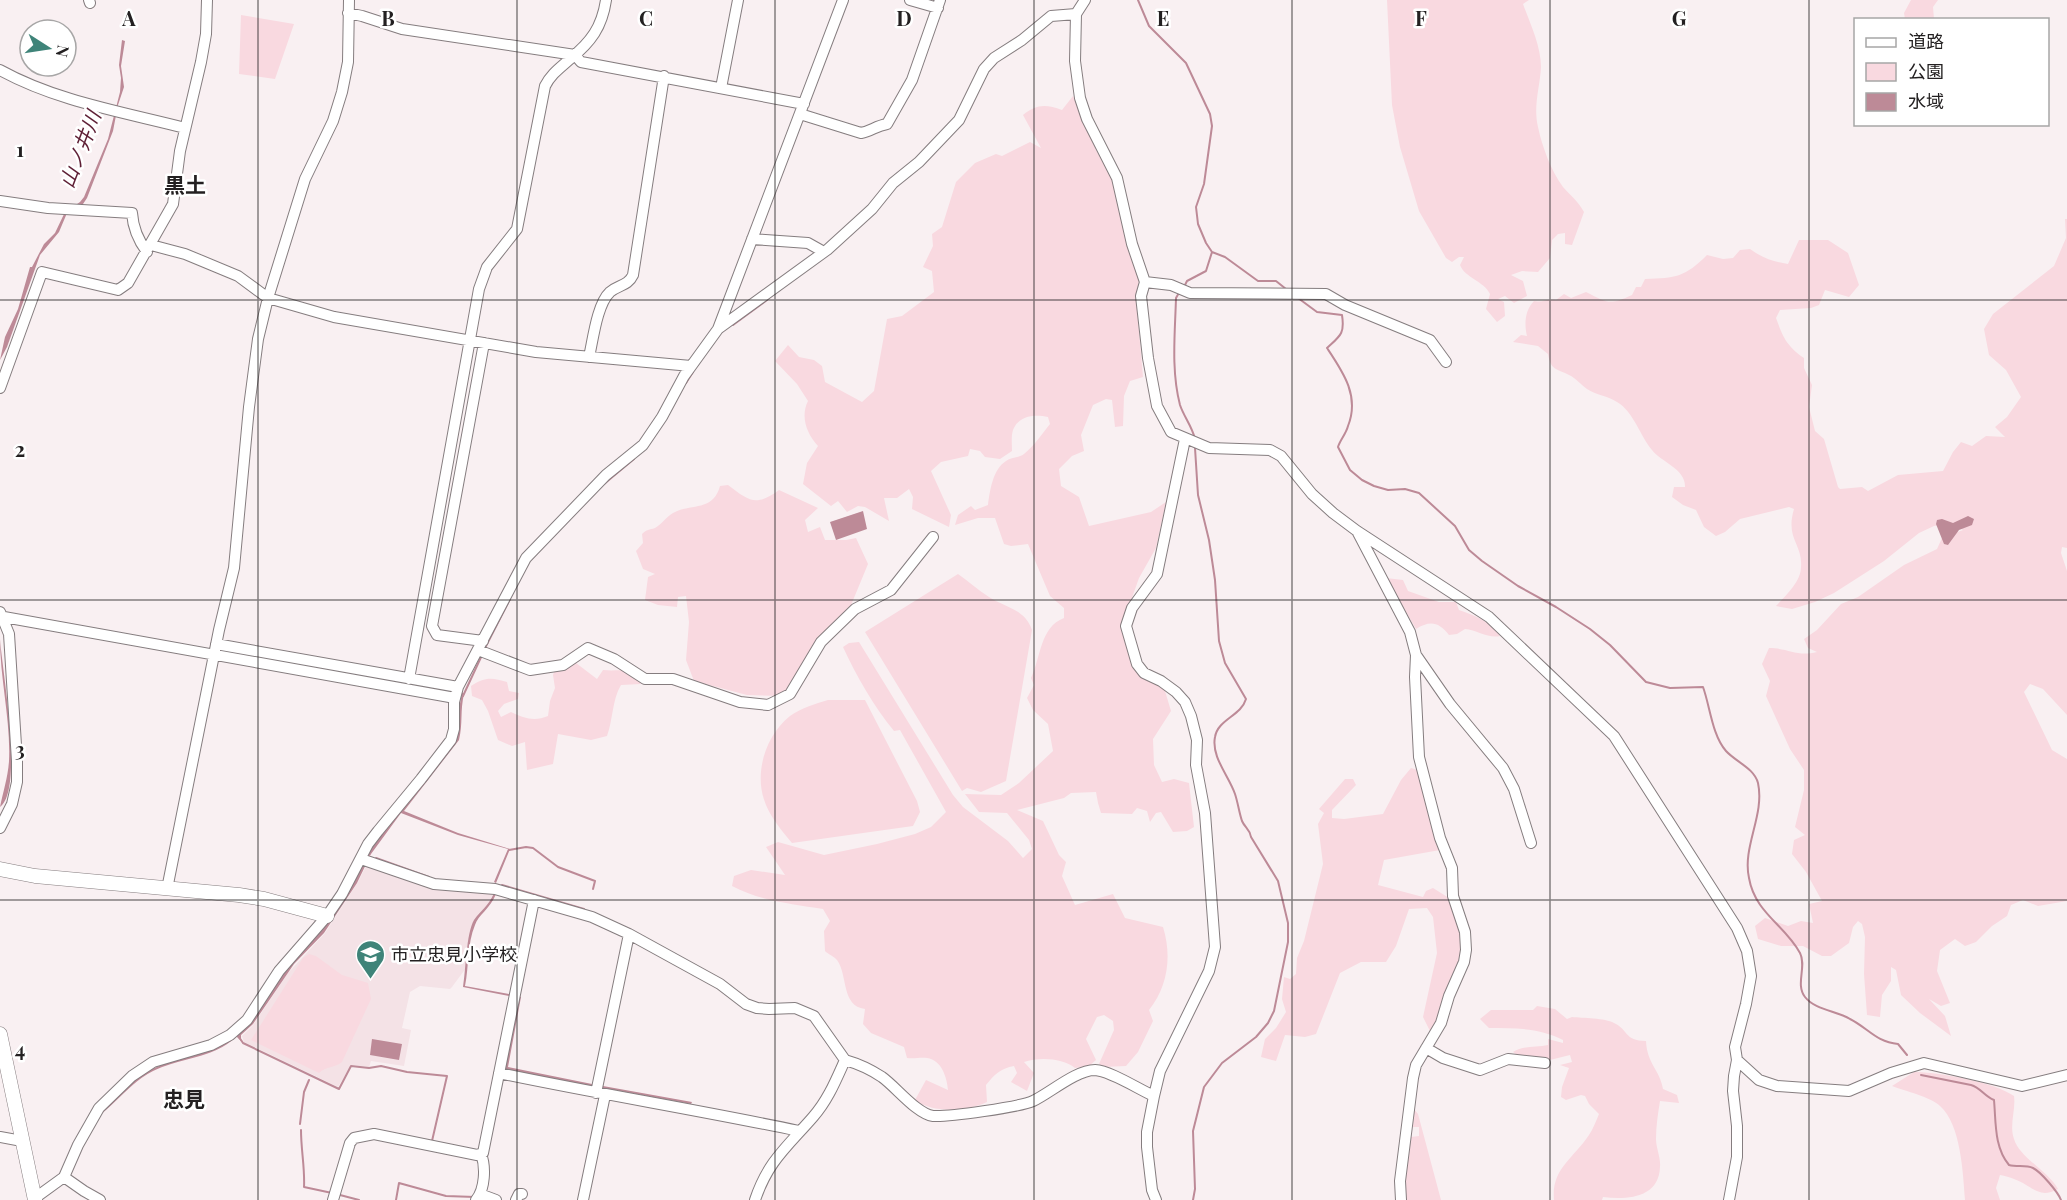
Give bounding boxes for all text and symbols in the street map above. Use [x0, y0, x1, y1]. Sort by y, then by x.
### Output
text: A [121, 4, 136, 31]
text: B [381, 4, 395, 31]
text: C [639, 4, 653, 31]
text: D [896, 4, 912, 31]
text: E [1157, 4, 1169, 31]
text: F [1415, 4, 1427, 31]
text: G [1672, 4, 1687, 31]
north arrow [18, 18, 78, 78]
legend [1854, 18, 2049, 126]
text: 道路 [1908, 29, 1944, 53]
text: N [52, 43, 75, 59]
text: 公園 [1908, 59, 1944, 83]
text: 水域 [1908, 89, 1944, 113]
water label: 山ノ井川 [52, 105, 107, 191]
text: 1 [16, 135, 24, 162]
district label: 黒土 [164, 170, 206, 198]
text: 2 [15, 435, 25, 462]
text: 3 [15, 735, 25, 762]
school or university icon: 市立忠見小学校 [354, 938, 386, 980]
place label: 市立忠見小学校 [391, 942, 517, 966]
text: 4 [15, 1035, 25, 1062]
district label: 忠見 [163, 1084, 205, 1112]

